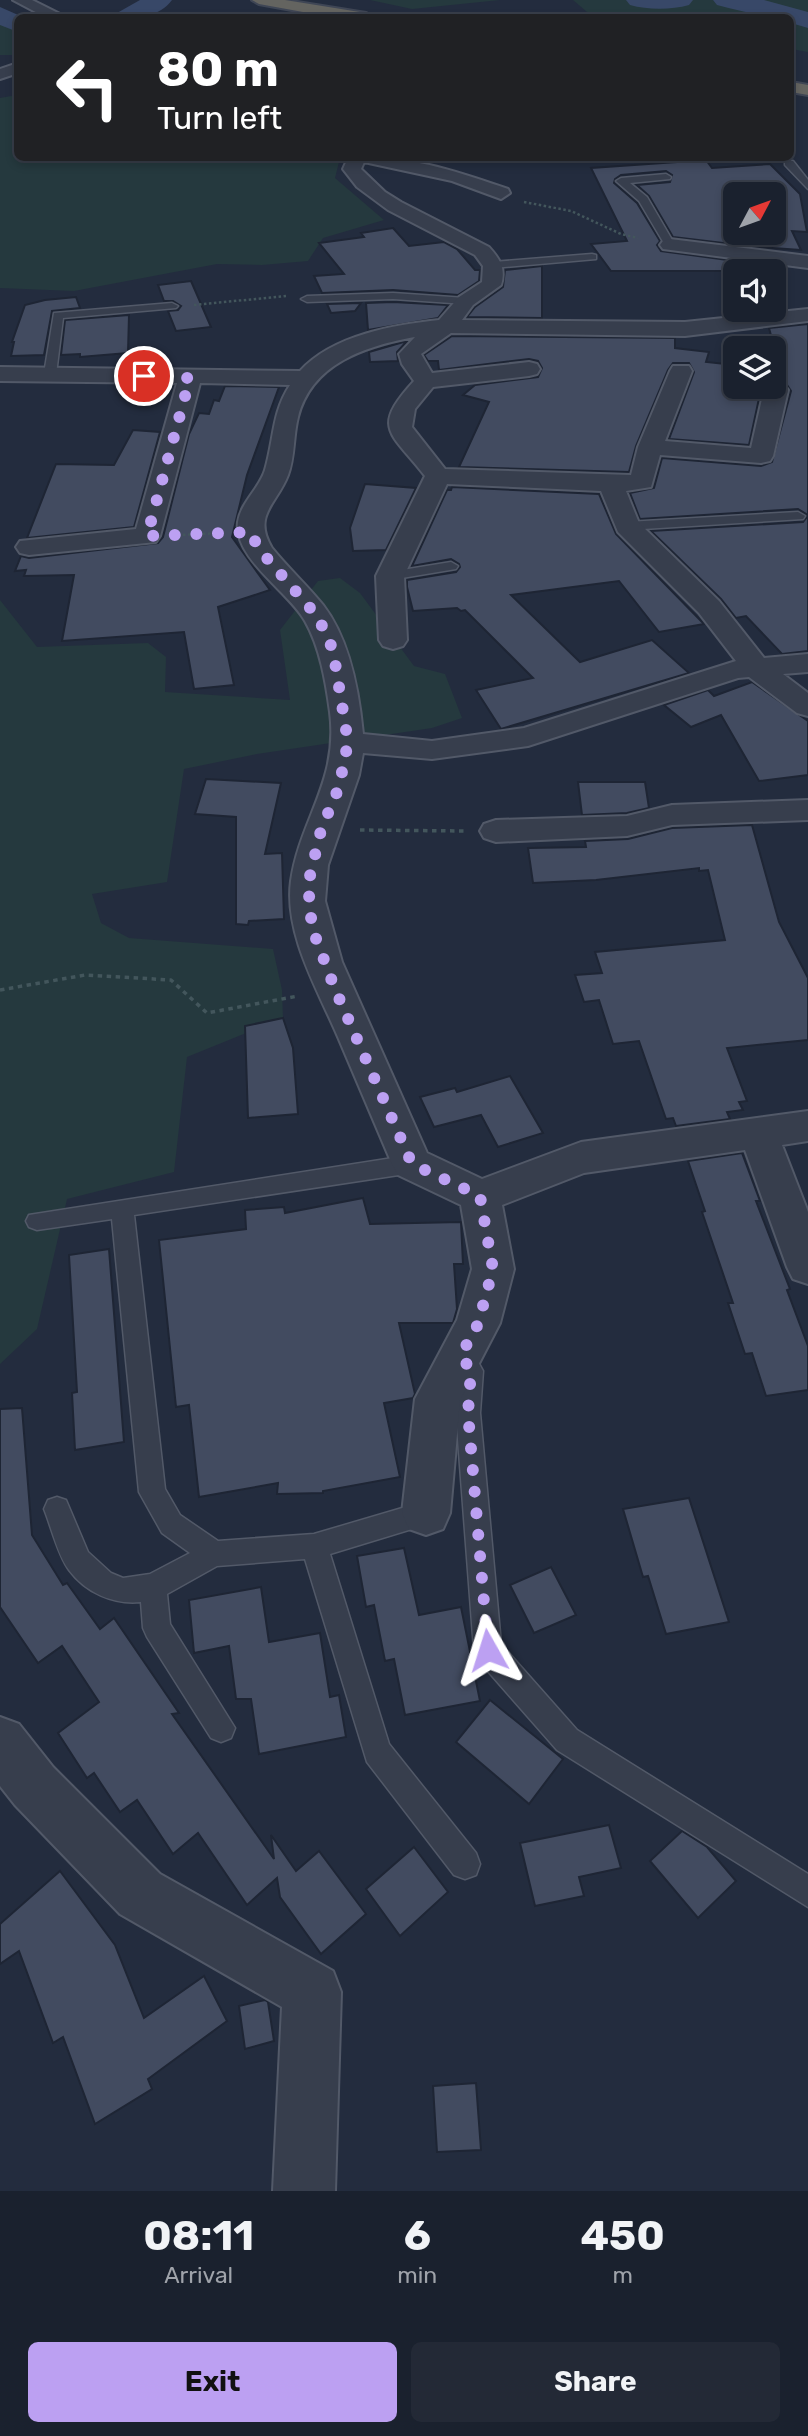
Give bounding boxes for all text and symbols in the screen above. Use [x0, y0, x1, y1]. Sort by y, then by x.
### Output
text: 80 m [157, 40, 279, 98]
icon: left [42, 42, 133, 133]
text: Turn left [157, 99, 282, 137]
north arrow [723, 182, 786, 245]
map controls [723, 182, 786, 399]
button: sound [723, 259, 786, 322]
button: layers [723, 336, 786, 399]
pin [114, 346, 174, 406]
icon: arrive [125, 357, 163, 395]
position arrow [451, 1613, 525, 1687]
text: 08:11 [143, 2211, 254, 2261]
text: 6 [404, 2211, 431, 2261]
text: 450 [580, 2211, 665, 2261]
text: Arrival [164, 2261, 233, 2289]
text: min [397, 2261, 437, 2289]
text: m [612, 2261, 633, 2289]
button: Exit [28, 2342, 397, 2422]
button: Share [411, 2342, 780, 2422]

